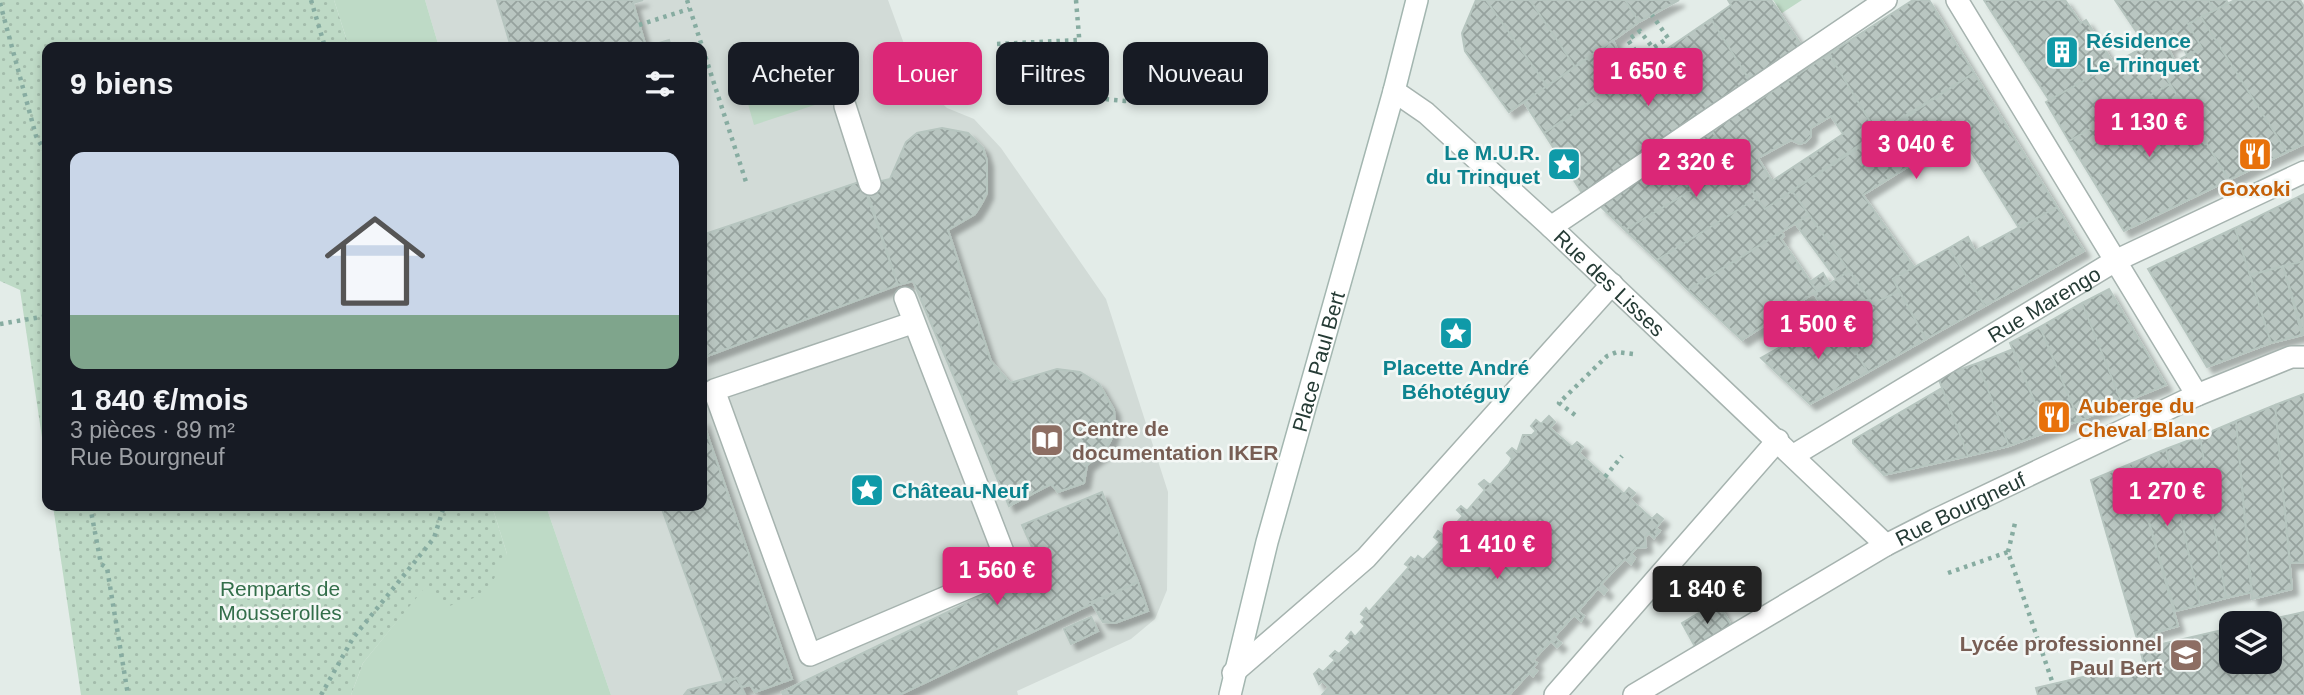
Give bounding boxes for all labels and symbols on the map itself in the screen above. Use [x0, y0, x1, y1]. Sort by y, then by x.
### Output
place label: Résidence Le Trinquet [2086, 29, 2199, 76]
building icon: Résidence Le Trinquet [2043, 33, 2081, 71]
pin: 1 650 € [1583, 48, 1713, 108]
pin: 1 130 € [2084, 100, 2214, 159]
pin: 3 040 € [1851, 122, 1981, 181]
restaurant icon: Goxoki [2236, 135, 2274, 173]
pin: 2 320 € [1631, 140, 1761, 199]
place label: Le M.U.R. du Trinquet [1426, 141, 1540, 188]
place icon: Le M.U.R. du Trinquet [1545, 145, 1583, 183]
place label: Goxoki [2219, 177, 2291, 200]
street label: Rue des Lisses [1550, 225, 1670, 341]
street label: Rue Marengo [1983, 261, 2104, 347]
street label: Place Paul Bert [1287, 288, 1349, 434]
pin: 1 500 € [1753, 302, 1883, 361]
place icon: Placette André Béhotéguy [1437, 314, 1475, 352]
place label: Placette André Béhotéguy [1383, 356, 1529, 403]
place label: Auberge du Cheval Blanc [2078, 394, 2210, 441]
restaurant icon: Auberge du Cheval Blanc [2035, 398, 2073, 436]
place label: Centre de documentation IKER [1072, 417, 1279, 464]
library icon: Centre de documentation IKER [1028, 421, 1066, 459]
street label: Rue Bourgneuf [1892, 467, 2029, 550]
pin: 1 270 € [2102, 468, 2232, 528]
place icon: Château-Neuf [848, 471, 886, 509]
place label: Château-Neuf [892, 479, 1030, 502]
pin: 1 410 € [1432, 522, 1562, 581]
pin: 1 560 € [932, 548, 1062, 607]
pin: 1 840 € [1642, 566, 1772, 626]
park label: Remparts de Mousserolles [218, 577, 342, 624]
place label: Lycée professionnel Paul Bert [1960, 632, 2162, 679]
school or university icon: Lycée professionnel Paul Bert [2167, 636, 2205, 674]

